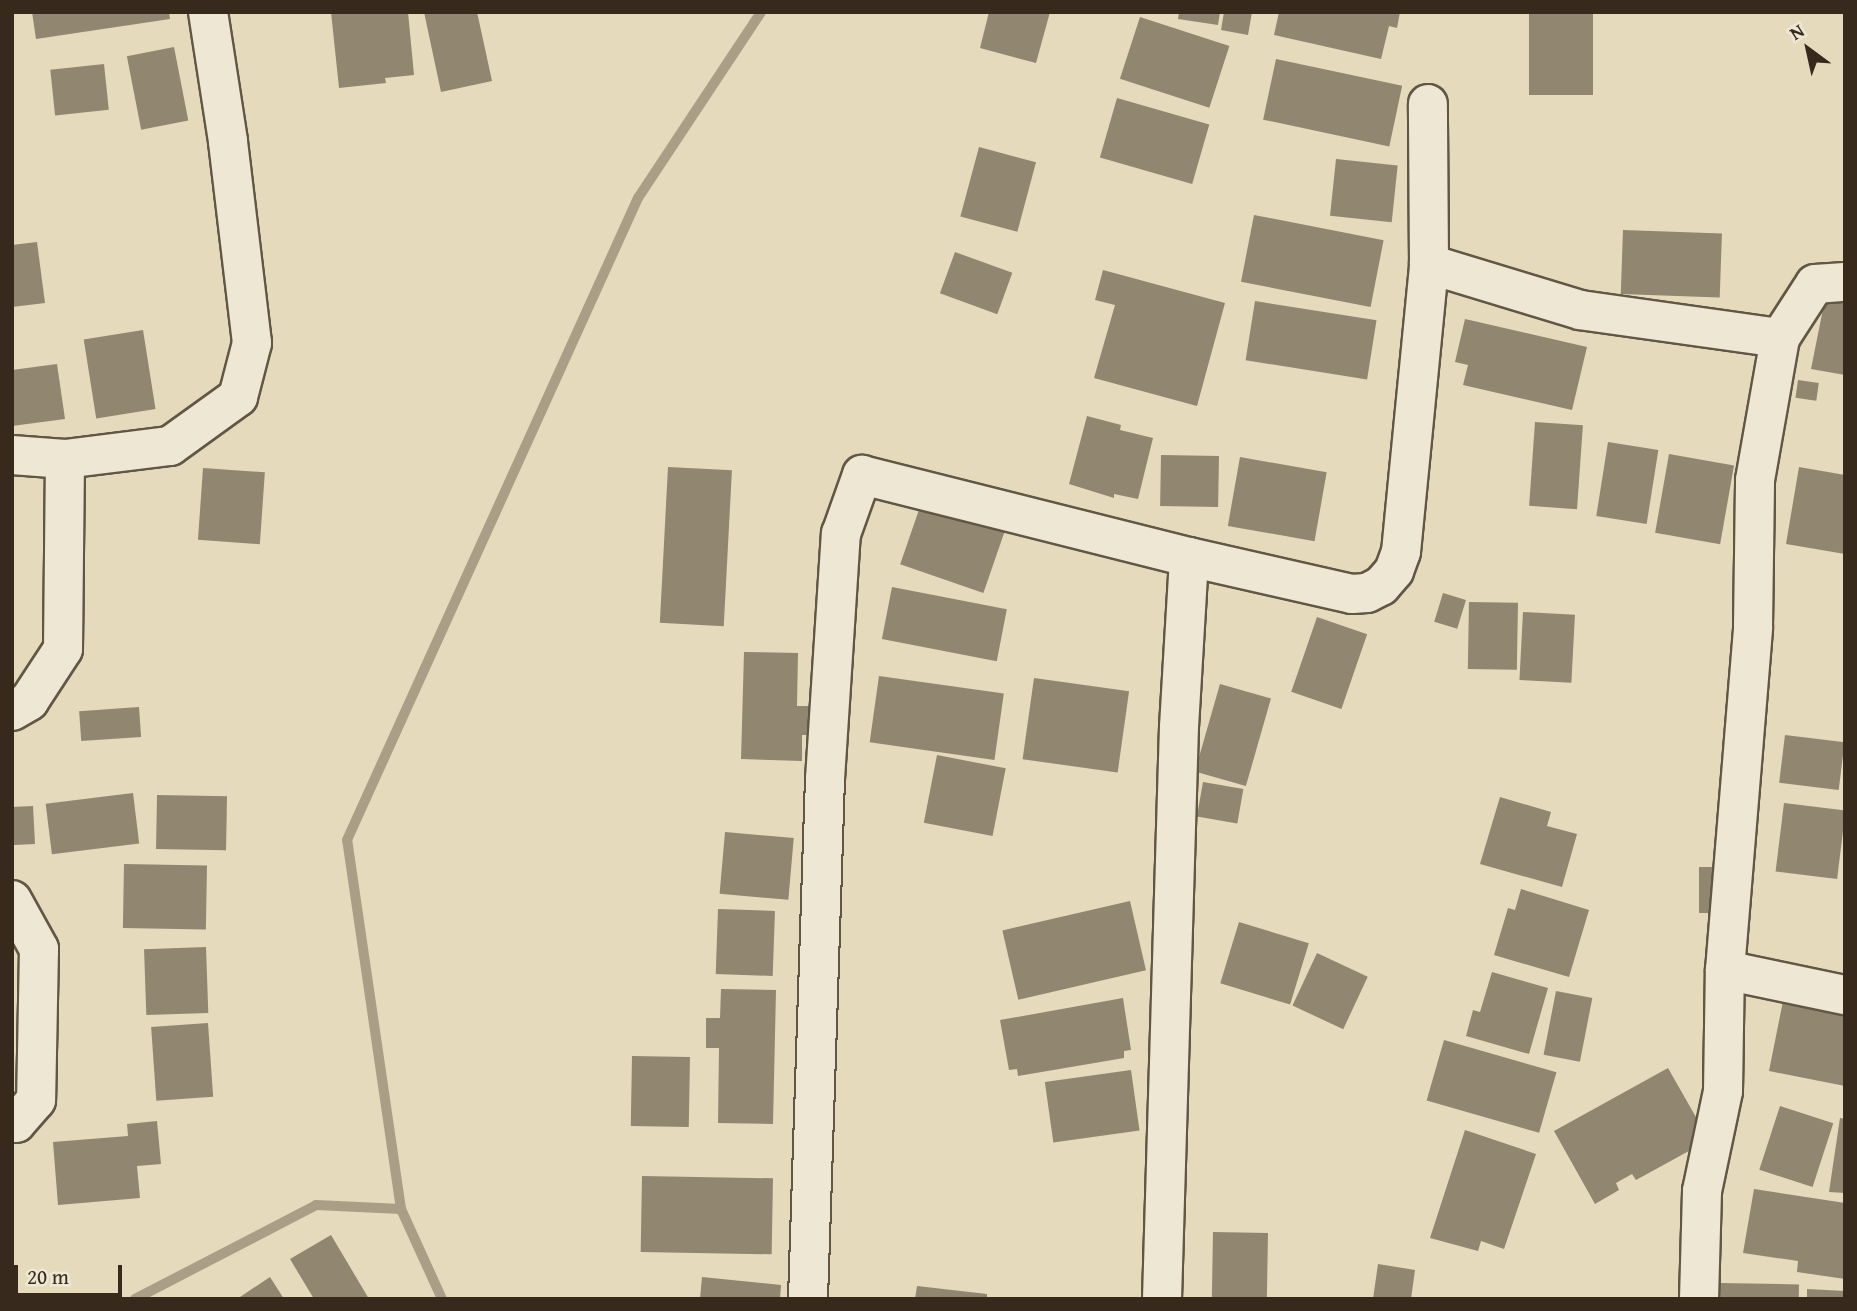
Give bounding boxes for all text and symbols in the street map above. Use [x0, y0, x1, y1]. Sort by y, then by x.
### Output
north arrow [1773, 14, 1843, 84]
text: N [1784, 16, 1810, 47]
scale bar [18, 1252, 126, 1296]
text: 20 m [27, 1261, 69, 1292]

